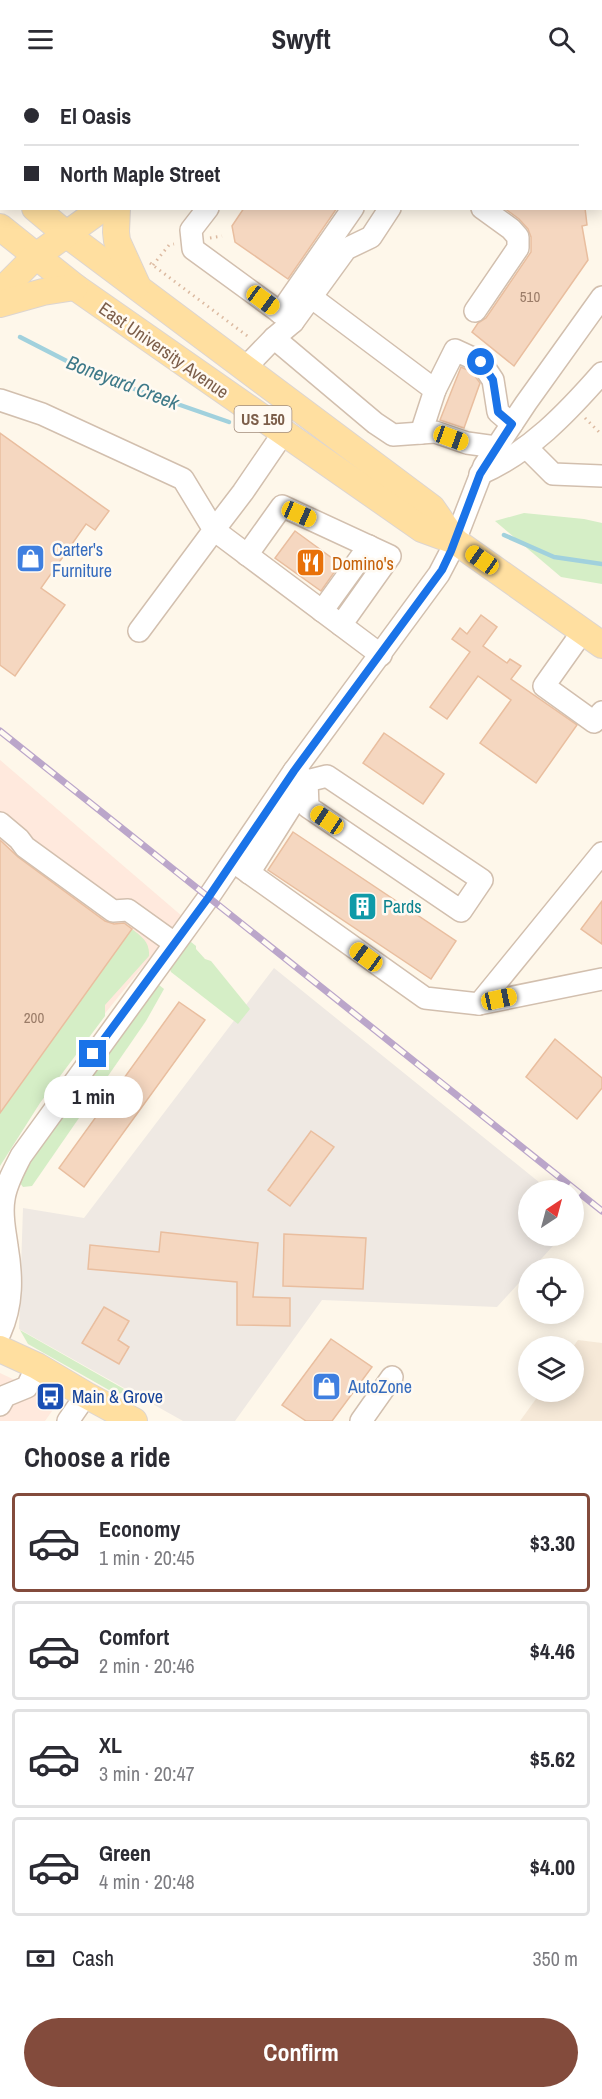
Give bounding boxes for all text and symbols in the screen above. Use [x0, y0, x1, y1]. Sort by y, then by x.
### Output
text: Swyft [271, 21, 331, 57]
icon: menu [24, 23, 57, 56]
icon: search [545, 23, 578, 56]
text: El Oasis [60, 101, 131, 131]
text: North Maple Street [60, 159, 220, 189]
car [243, 282, 283, 318]
house number: 510 [520, 286, 540, 307]
street label: East University Avenue [94, 296, 234, 404]
water label: Boneyard Creek [63, 348, 184, 416]
route start [467, 348, 494, 375]
road number: US 150 [234, 406, 292, 432]
car [431, 423, 471, 453]
car [279, 498, 319, 530]
place label: Carter's Furniture [52, 537, 112, 583]
car [462, 542, 502, 578]
shop icon: Carter's Furniture [15, 543, 47, 575]
restaurant icon: Domino's [295, 547, 327, 579]
place label: Domino's [332, 551, 394, 576]
car [307, 802, 347, 838]
building icon: Pards [346, 890, 378, 922]
place label: Pards [383, 894, 422, 919]
car [346, 939, 386, 975]
car [480, 986, 518, 1012]
house number: 200 [24, 1007, 44, 1028]
route end [79, 1040, 106, 1067]
callout: 1 min [44, 1075, 142, 1117]
text: 1 min [72, 1083, 115, 1110]
north arrow [518, 1180, 584, 1246]
map controls [518, 1180, 584, 1402]
button: locate [518, 1258, 584, 1324]
button: layers [518, 1336, 584, 1402]
shop icon: AutoZone [311, 1370, 343, 1402]
place label: AutoZone [347, 1374, 412, 1399]
bus stop icon: Main & Grove [35, 1380, 67, 1412]
place label: Main & Grove [72, 1384, 163, 1409]
text: Choose a ride [24, 1439, 170, 1475]
text: Economy [99, 1514, 180, 1544]
icon: car [27, 1516, 81, 1570]
text: $3.30 [530, 1528, 575, 1558]
text: 1 min · 20:45 [99, 1544, 195, 1571]
text: Comfort [99, 1622, 169, 1652]
icon: car [27, 1624, 81, 1678]
text: $4.46 [530, 1636, 575, 1666]
text: 2 min · 20:46 [99, 1652, 195, 1679]
text: XL [99, 1730, 122, 1760]
icon: car [27, 1732, 81, 1786]
text: $5.62 [530, 1744, 575, 1774]
text: 3 min · 20:47 [99, 1760, 195, 1787]
text: Green [99, 1838, 151, 1868]
icon: car [27, 1840, 81, 1894]
text: $4.00 [530, 1852, 575, 1882]
text: 4 min · 20:48 [99, 1868, 195, 1895]
icon: cash [24, 1942, 57, 1975]
text: Cash [72, 1943, 114, 1973]
text: 350 m [532, 1945, 578, 1972]
button: Confirm [24, 2018, 578, 2087]

